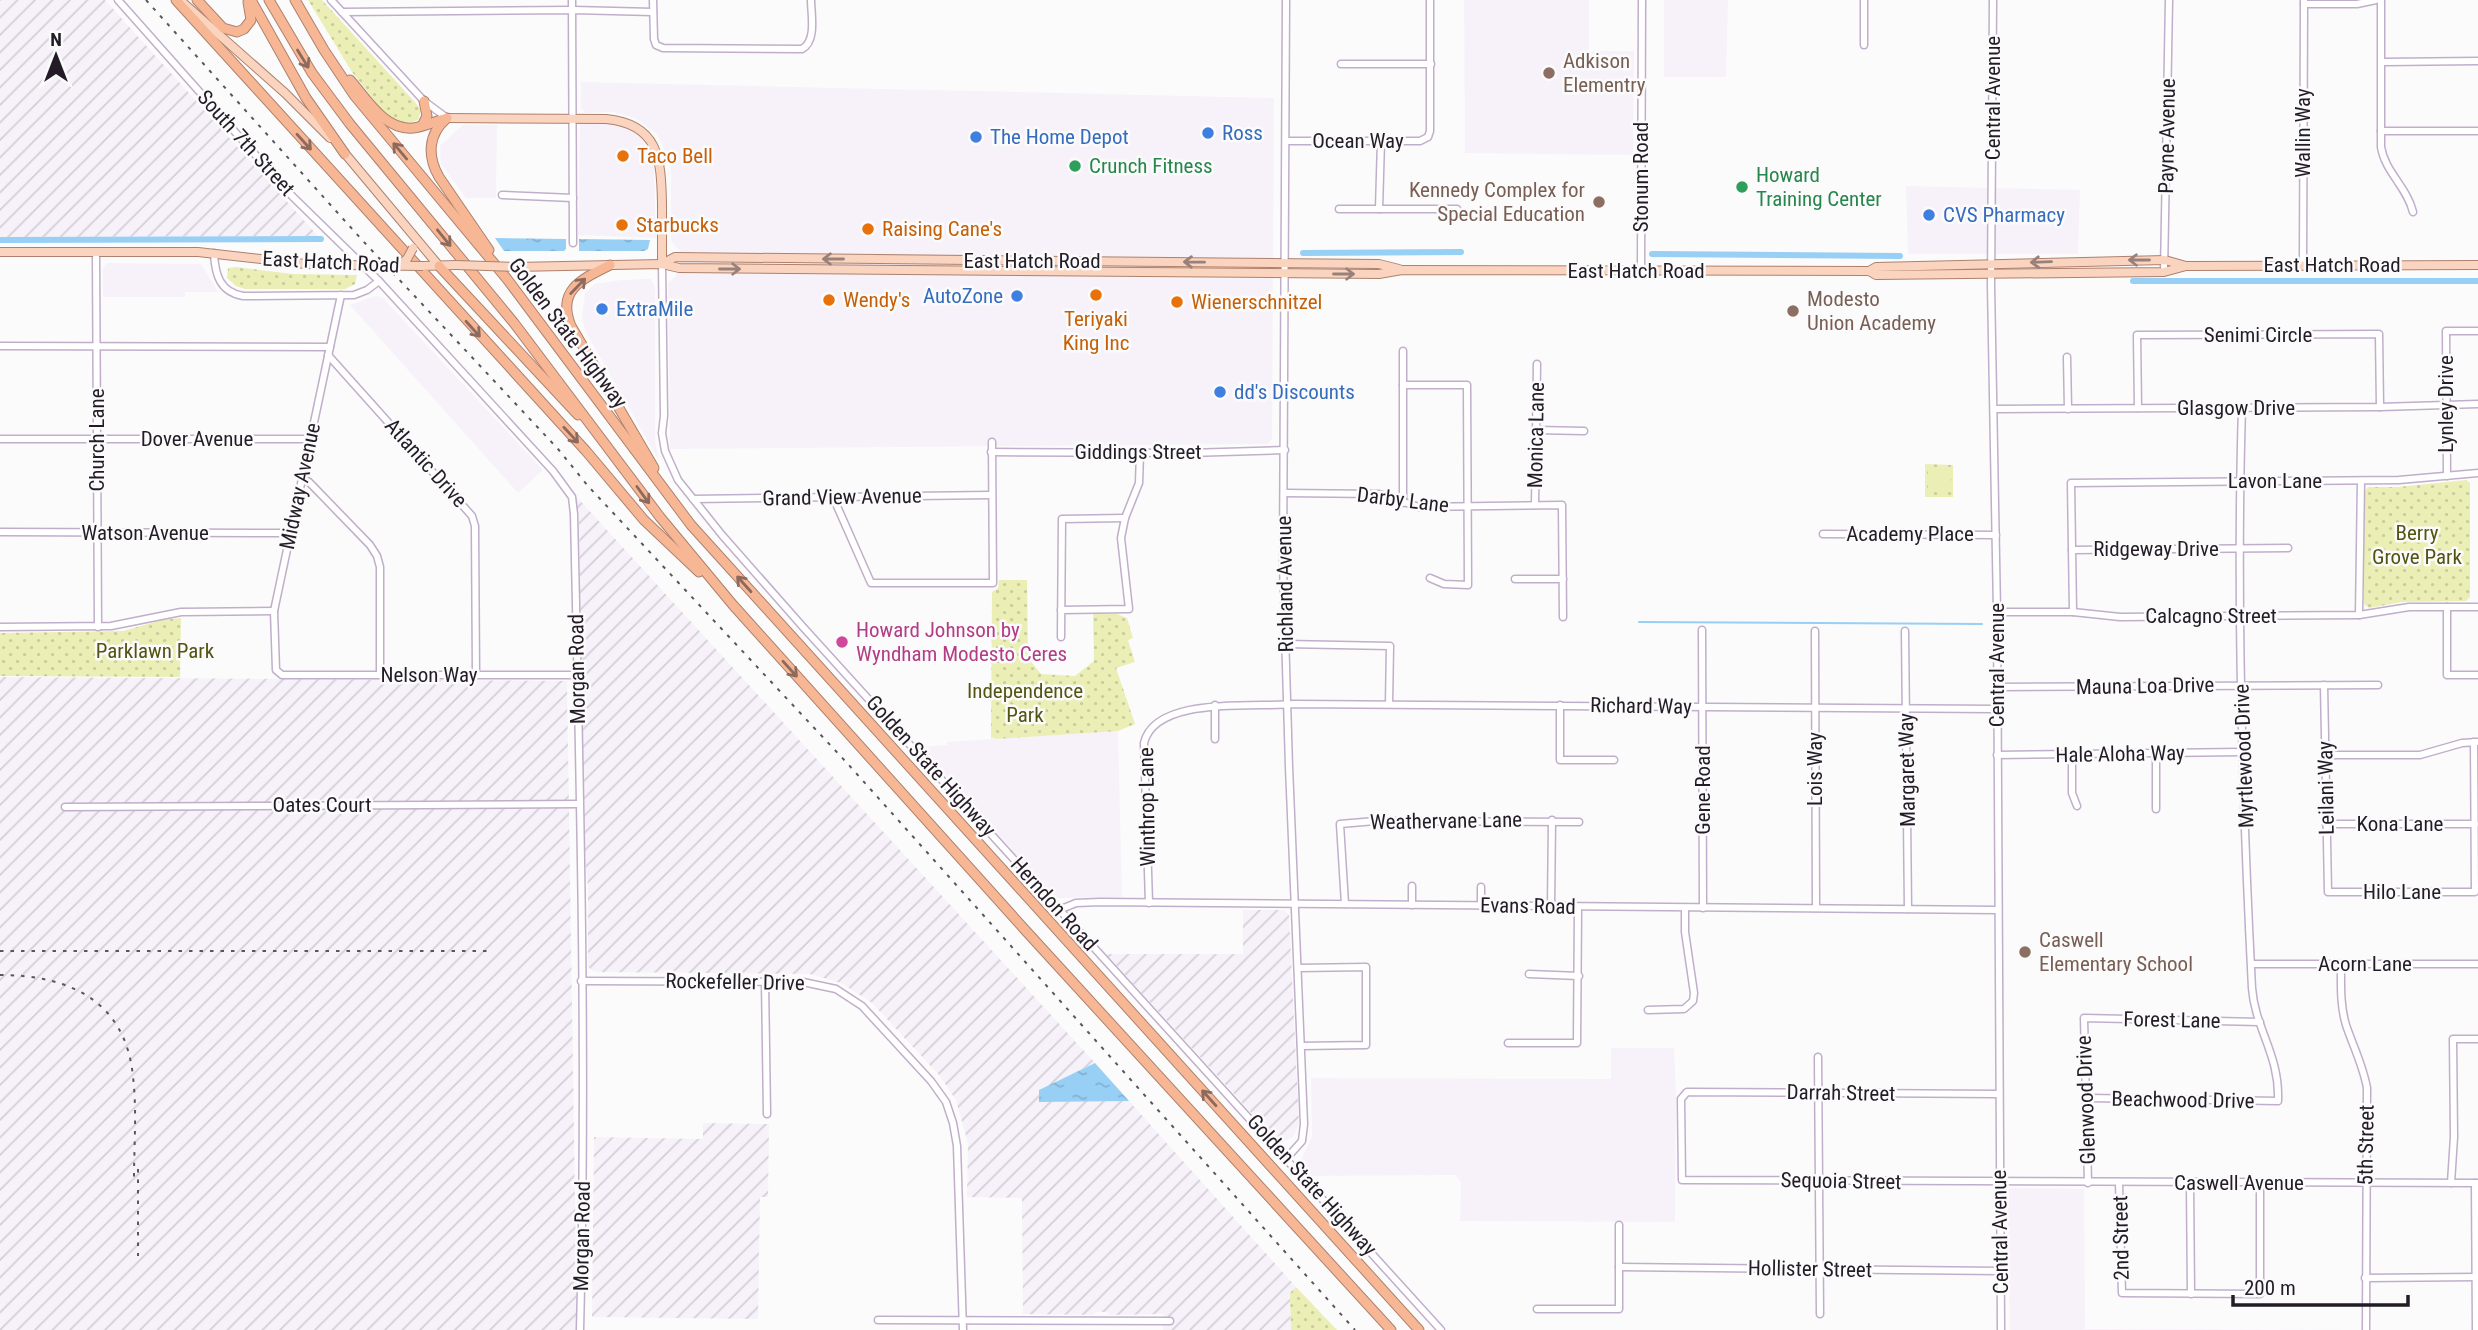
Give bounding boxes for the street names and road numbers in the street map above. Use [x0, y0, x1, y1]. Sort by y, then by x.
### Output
street label: Central Avenue [1981, 36, 2005, 160]
street label: Payne Avenue [2154, 78, 2180, 194]
street label: South 7th Street [192, 85, 300, 201]
street label: Wallin Way [2291, 88, 2315, 178]
street label: Stonum Road [1629, 122, 1653, 232]
street label: Ocean Way [1312, 129, 1404, 153]
street label: East Hatch Road [262, 246, 400, 278]
street label: East Hatch Road [963, 249, 1101, 273]
street label: Golden State Highway [504, 253, 632, 413]
street label: East Hatch Road [2263, 253, 2401, 277]
street label: East Hatch Road [1567, 259, 1705, 283]
street label: Senimi Circle [2204, 323, 2312, 347]
street label: Lynley Drive [2434, 355, 2458, 453]
street label: Monica Lane [1523, 382, 1549, 488]
street label: Church Lane [85, 388, 109, 492]
street label: Glasgow Drive [2177, 396, 2295, 420]
street label: Atlantic Drive [380, 414, 472, 512]
street label: Midway Avenue [275, 420, 325, 551]
street label: Dover Avenue [141, 427, 254, 451]
street label: Giddings Street [1074, 440, 1202, 464]
street label: Lavon Lane [2228, 469, 2322, 493]
street label: Darby Lane [1356, 482, 1450, 518]
street label: Grand View Avenue [762, 484, 922, 510]
street label: Richland Avenue [1272, 515, 1298, 652]
street label: Watson Avenue [81, 521, 209, 545]
street label: Academy Place [1846, 522, 1974, 546]
street label: Ridgeway Drive [2093, 537, 2219, 561]
street label: Central Avenue [1985, 603, 2009, 727]
street label: Calcagno Street [2145, 604, 2277, 628]
street label: Morgan Road [564, 614, 590, 724]
street label: Nelson Way [380, 663, 478, 687]
street label: Mauna Loa Drive [2076, 673, 2215, 699]
street label: Myrtlewood Drive [2229, 683, 2259, 829]
street label: Golden State Highway [861, 690, 1001, 842]
street label: Richard Way [1590, 693, 1692, 719]
street label: Margaret Way [1894, 713, 1920, 827]
street label: Lois Way [1803, 732, 1827, 806]
street label: Hale Aloha Way [2055, 741, 2185, 767]
street label: Leilani Way [2313, 741, 2339, 835]
street label: Gene Road [1691, 745, 1715, 835]
street label: Winthrop Lane [1134, 747, 1160, 867]
street label: Oates Court [273, 793, 371, 817]
street label: Weathervane Lane [1370, 808, 1522, 834]
street label: Kona Lane [2357, 812, 2444, 836]
street label: Herndon Road [1006, 852, 1102, 956]
street label: Hilo Lane [2363, 880, 2441, 904]
street label: Evans Road [1480, 893, 1576, 919]
street label: Acorn Lane [2318, 952, 2412, 976]
street label: Rockefeller Drive [665, 969, 805, 995]
street label: Forest Lane [2123, 1007, 2221, 1033]
street label: Glenwood Drive [2072, 1035, 2100, 1165]
street label: Darrah Street [1786, 1080, 1896, 1106]
street label: Beachwood Drive [2111, 1087, 2255, 1113]
street label: 5th Street [2353, 1104, 2379, 1186]
street label: Golden State Highway [1242, 1109, 1382, 1261]
street label: Sequoia Street [1780, 1168, 1902, 1194]
street label: Central Avenue [1987, 1170, 2013, 1294]
street label: Caswell Avenue [2174, 1171, 2304, 1195]
street label: Morgan Road [569, 1181, 595, 1291]
street label: 2nd Street [2108, 1195, 2134, 1281]
street label: Hollister Street [1748, 1256, 1872, 1282]

